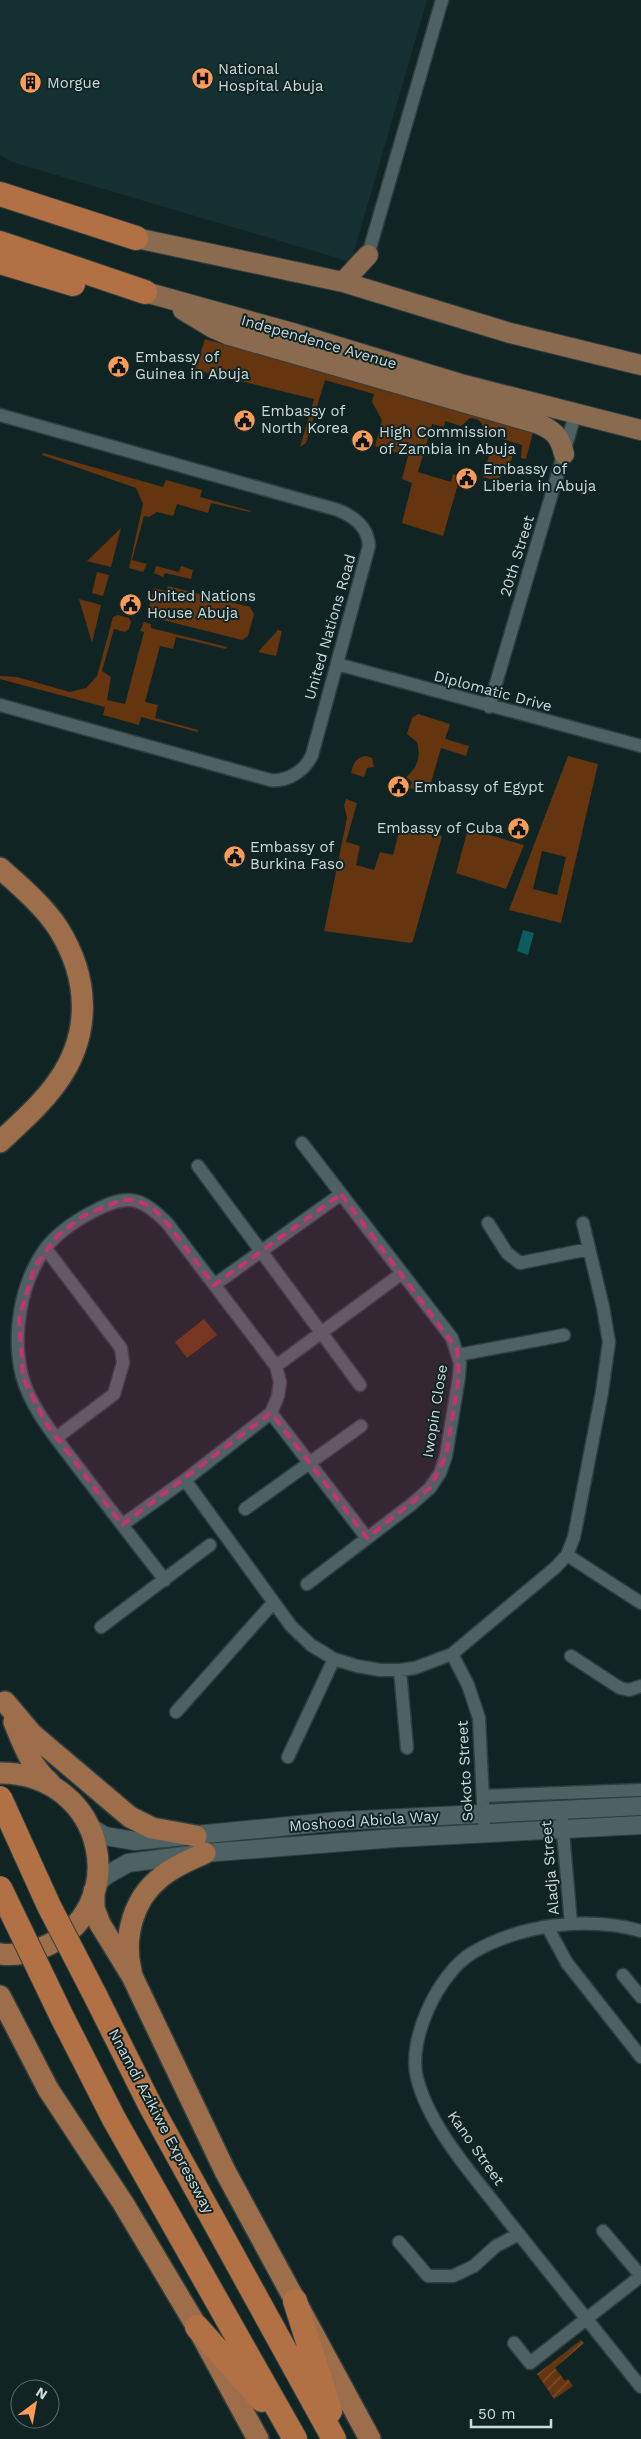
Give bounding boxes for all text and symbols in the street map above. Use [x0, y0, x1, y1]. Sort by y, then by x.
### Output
place label: National Hospital Abuja [218, 60, 324, 95]
hospital icon: National Hospital Abuja [190, 66, 214, 90]
building icon: Morgue [19, 71, 43, 95]
place label: Morgue [47, 74, 100, 92]
street label: Independence Avenue [239, 311, 399, 373]
place label: Embassy of Guinea in Abuja [135, 348, 250, 383]
public building icon: Embassy of Guinea in Abuja [107, 354, 131, 378]
place label: Embassy of North Korea [261, 402, 349, 437]
public building icon: Embassy of North Korea [233, 408, 257, 432]
place label: High Commission of Zambia in Abuja [379, 423, 517, 458]
public building icon: High Commission of Zambia in Abuja [351, 429, 375, 453]
place label: Embassy of Liberia in Abuja [483, 460, 597, 495]
public building icon: Embassy of Liberia in Abuja [455, 466, 479, 490]
street label: 20th Street [496, 513, 538, 599]
street label: United Nations Road [301, 552, 359, 702]
place label: United Nations House Abuja [147, 587, 256, 622]
public building icon: United Nations House Abuja [119, 593, 143, 617]
street label: Diplomatic Drive [432, 667, 554, 715]
public building icon: Embassy of Egypt [386, 775, 410, 799]
place label: Embassy of Egypt [414, 778, 544, 796]
public building icon: Embassy of Cuba [507, 816, 531, 840]
place label: Embassy of Cuba [377, 819, 503, 837]
place label: Embassy of Burkina Faso [250, 838, 344, 873]
public building icon: Embassy of Burkina Faso [222, 844, 246, 868]
street label: Iwopin Close [419, 1363, 451, 1459]
street label: Sokoto Street [453, 1719, 477, 1822]
street label: Moshood Abiola Way [288, 1807, 440, 1835]
street label: Aladja Street [537, 1819, 563, 1916]
street label: Nnamdi Azikiwe Expressway [105, 2026, 218, 2217]
street label: Kano Street [444, 2107, 509, 2189]
north arrow [10, 2379, 60, 2429]
text: N [33, 2383, 51, 2403]
scale bar [471, 2396, 551, 2428]
text: 50 m [478, 2405, 515, 2423]

